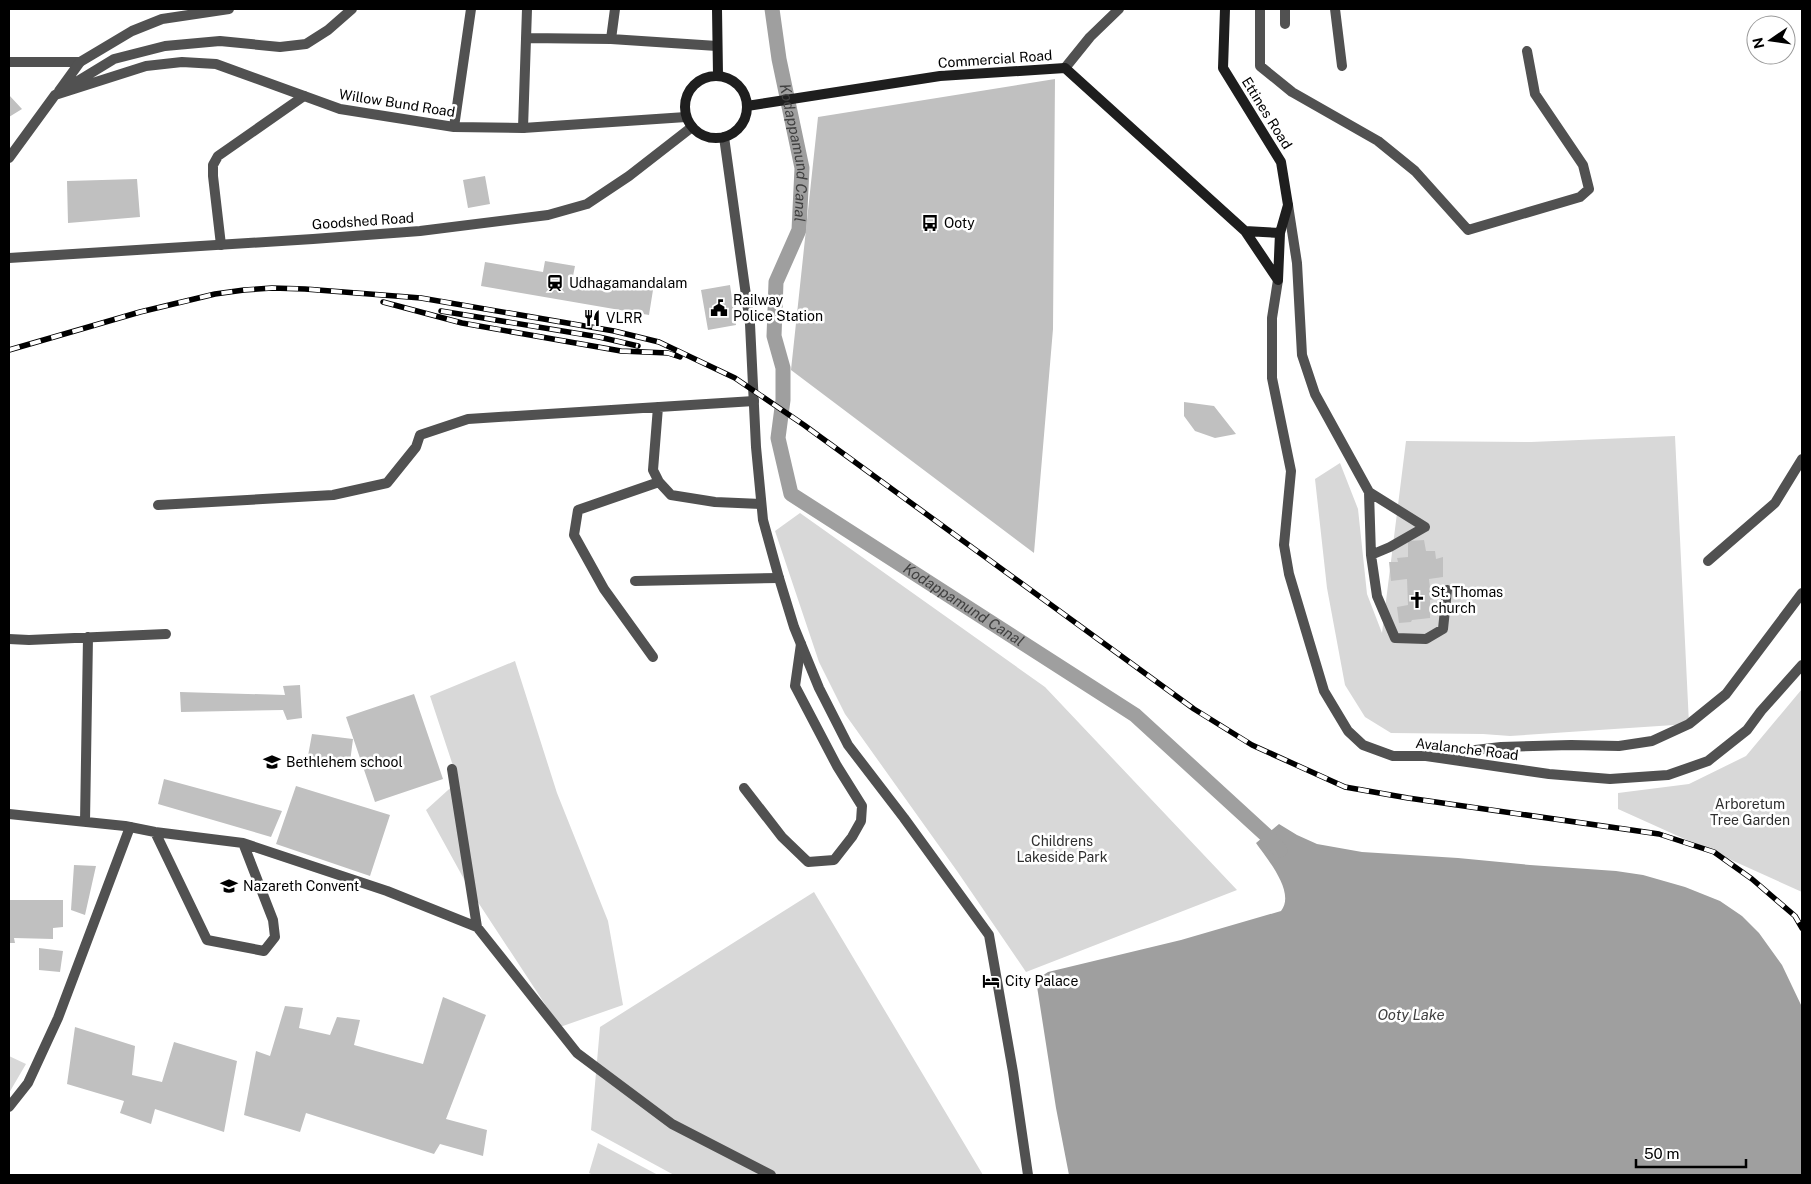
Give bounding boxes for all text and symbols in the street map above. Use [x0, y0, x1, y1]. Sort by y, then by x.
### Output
north arrow [1746, 15, 1796, 65]
text: N [1749, 36, 1767, 50]
street label: Commercial Road [937, 47, 1053, 71]
street label: Ettines Road [1239, 74, 1295, 152]
water label: Kodappamund Canal [776, 82, 811, 222]
street label: Willow Bund Road [338, 86, 456, 120]
street label: Goodshed Road [311, 209, 415, 233]
bus stop icon: Ooty [920, 213, 940, 233]
place label: Ooty [944, 215, 975, 231]
station icon: Udhagamandalam [545, 273, 565, 293]
place label: Udhagamandalam [569, 275, 687, 291]
place label: Railway Police Station [733, 292, 823, 324]
public building icon: Railway Police Station [709, 298, 729, 318]
restaurant icon: VLRR [582, 308, 602, 328]
place label: VLRR [606, 310, 642, 326]
water label: Kodappamund Canal [900, 560, 1027, 649]
place label: St. Thomas church [1431, 584, 1503, 616]
church icon: St. Thomas church [1407, 590, 1427, 610]
street label: Avalanche Road [1415, 735, 1519, 763]
school or university icon: Bethlehem school [262, 752, 282, 772]
place label: Bethlehem school [286, 754, 403, 770]
park label: Arboretum Tree Garden [1710, 796, 1790, 828]
park label: Childrens Lakeside Park [1016, 833, 1108, 865]
school or university icon: Nazareth Convent [219, 876, 239, 896]
place label: Nazareth Convent [243, 878, 359, 894]
hotel icon: City Palace [981, 971, 1001, 991]
place label: City Palace [1005, 973, 1078, 989]
water label: Ooty Lake [1377, 1006, 1445, 1023]
scale bar [1636, 1136, 1746, 1168]
text: 50 m [1644, 1145, 1679, 1162]

